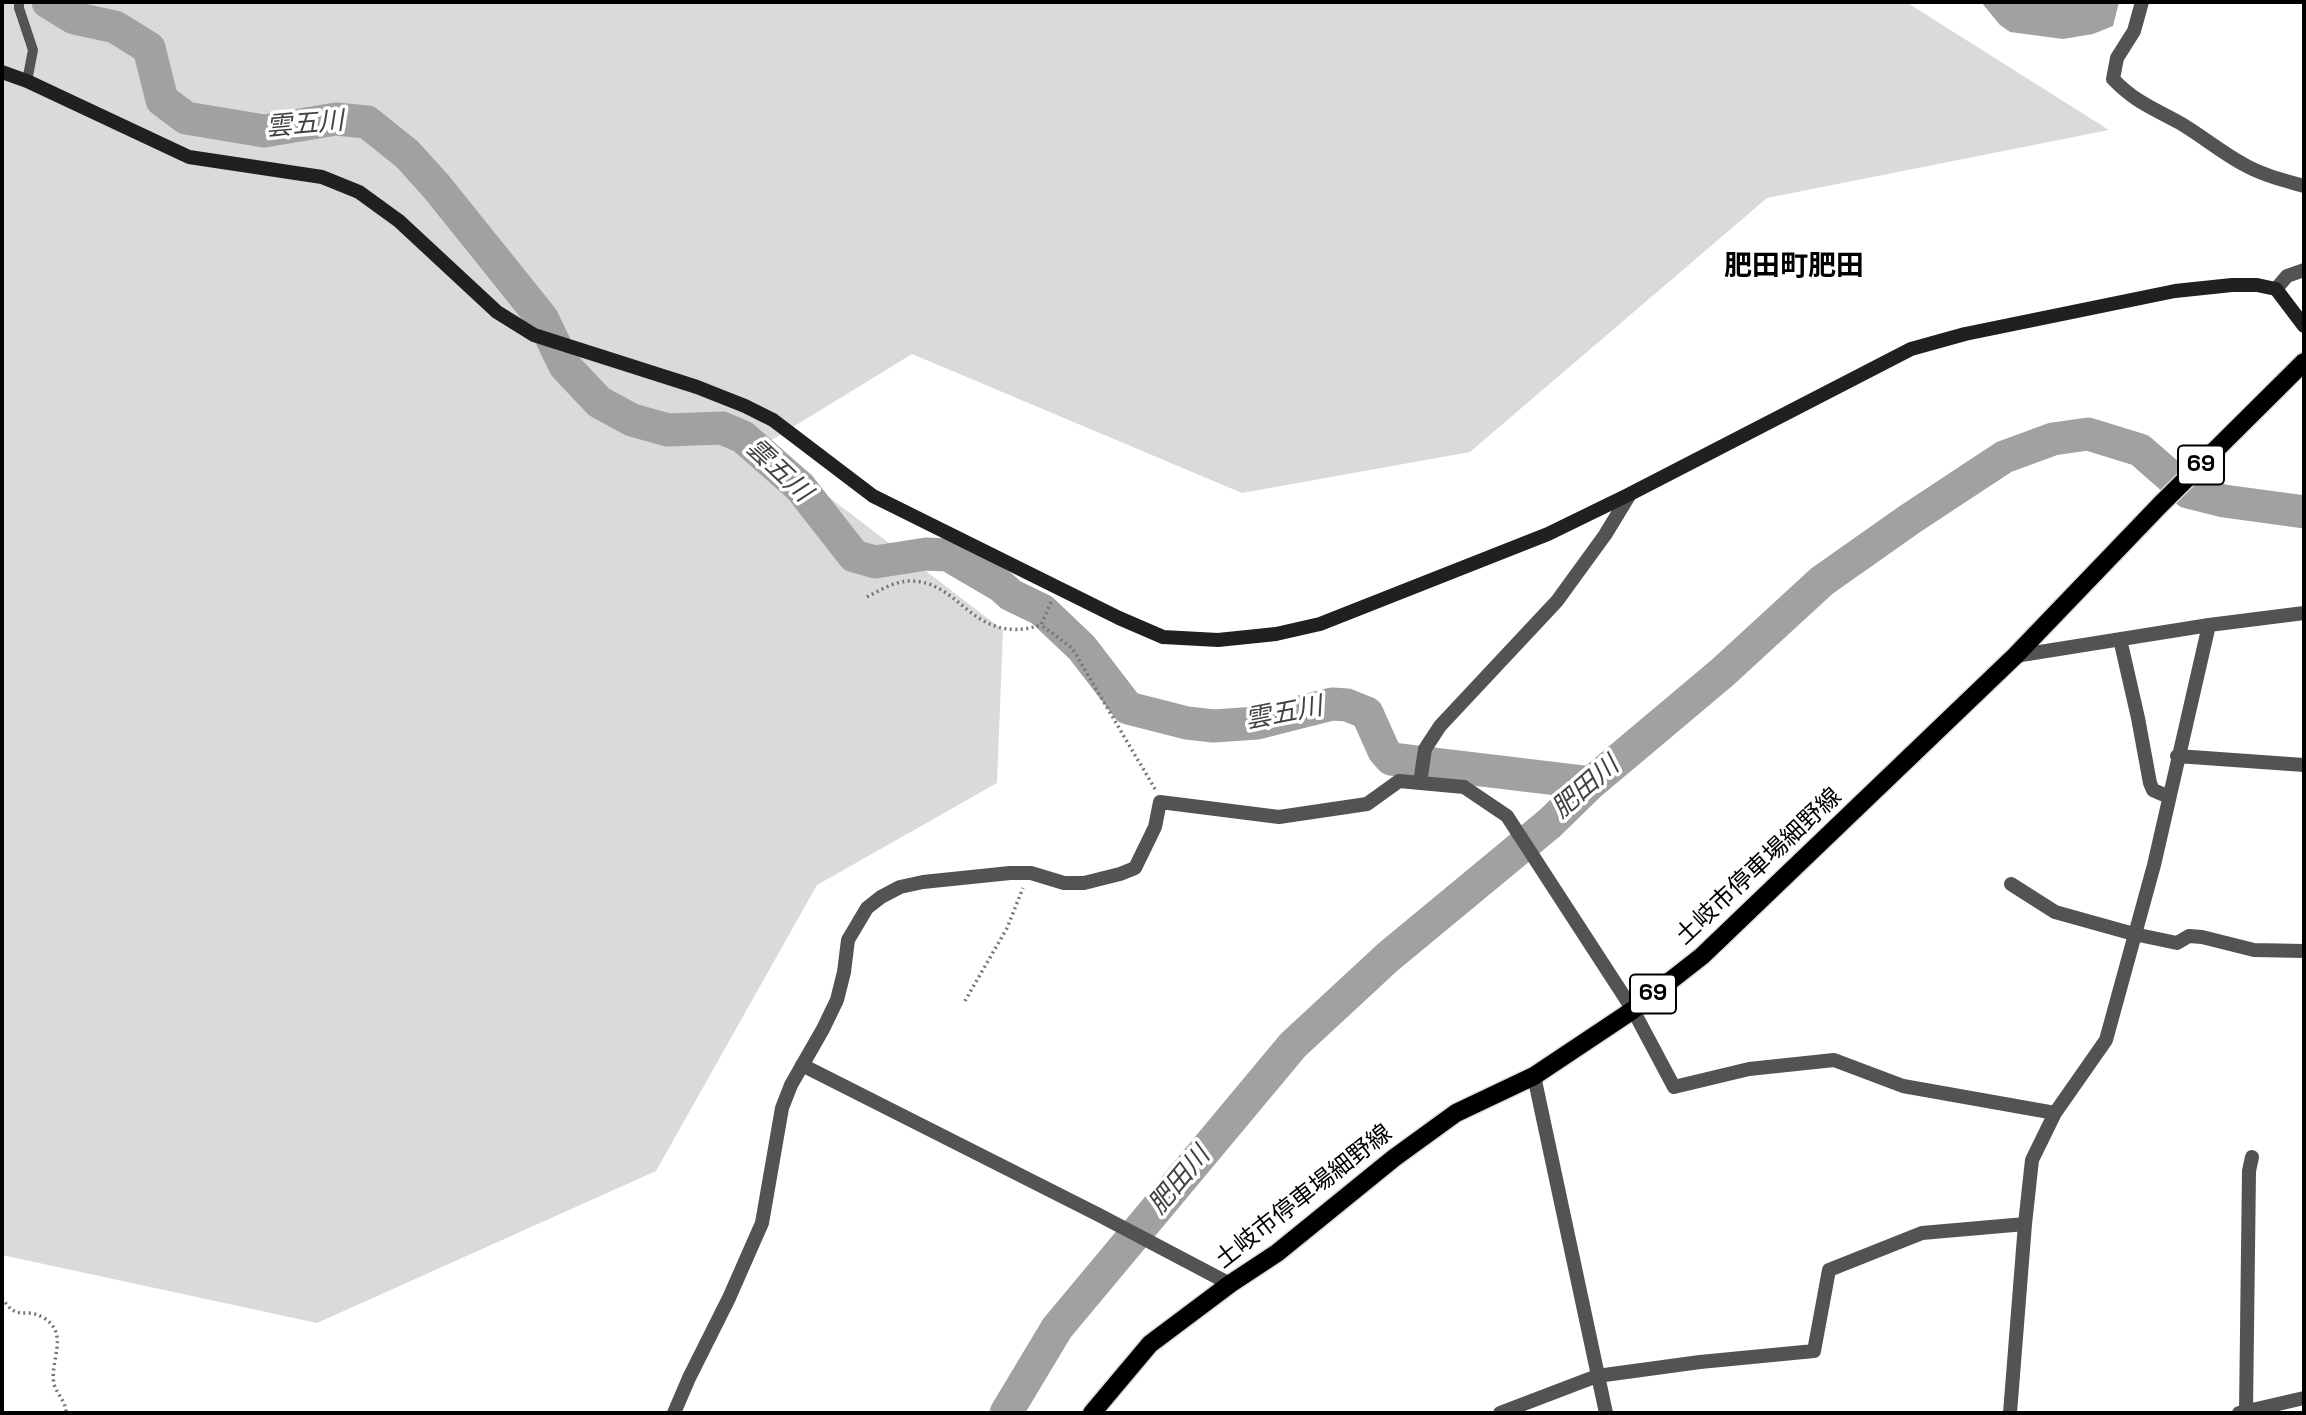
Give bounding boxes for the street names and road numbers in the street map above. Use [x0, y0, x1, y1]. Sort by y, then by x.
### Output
road number: 69 [2178, 446, 2224, 485]
street label: 土岐市停車場細野線 [1670, 783, 1848, 951]
road number: 69 [1630, 974, 1676, 1014]
street label: 土岐市停車場細野線 [1210, 1119, 1398, 1275]

